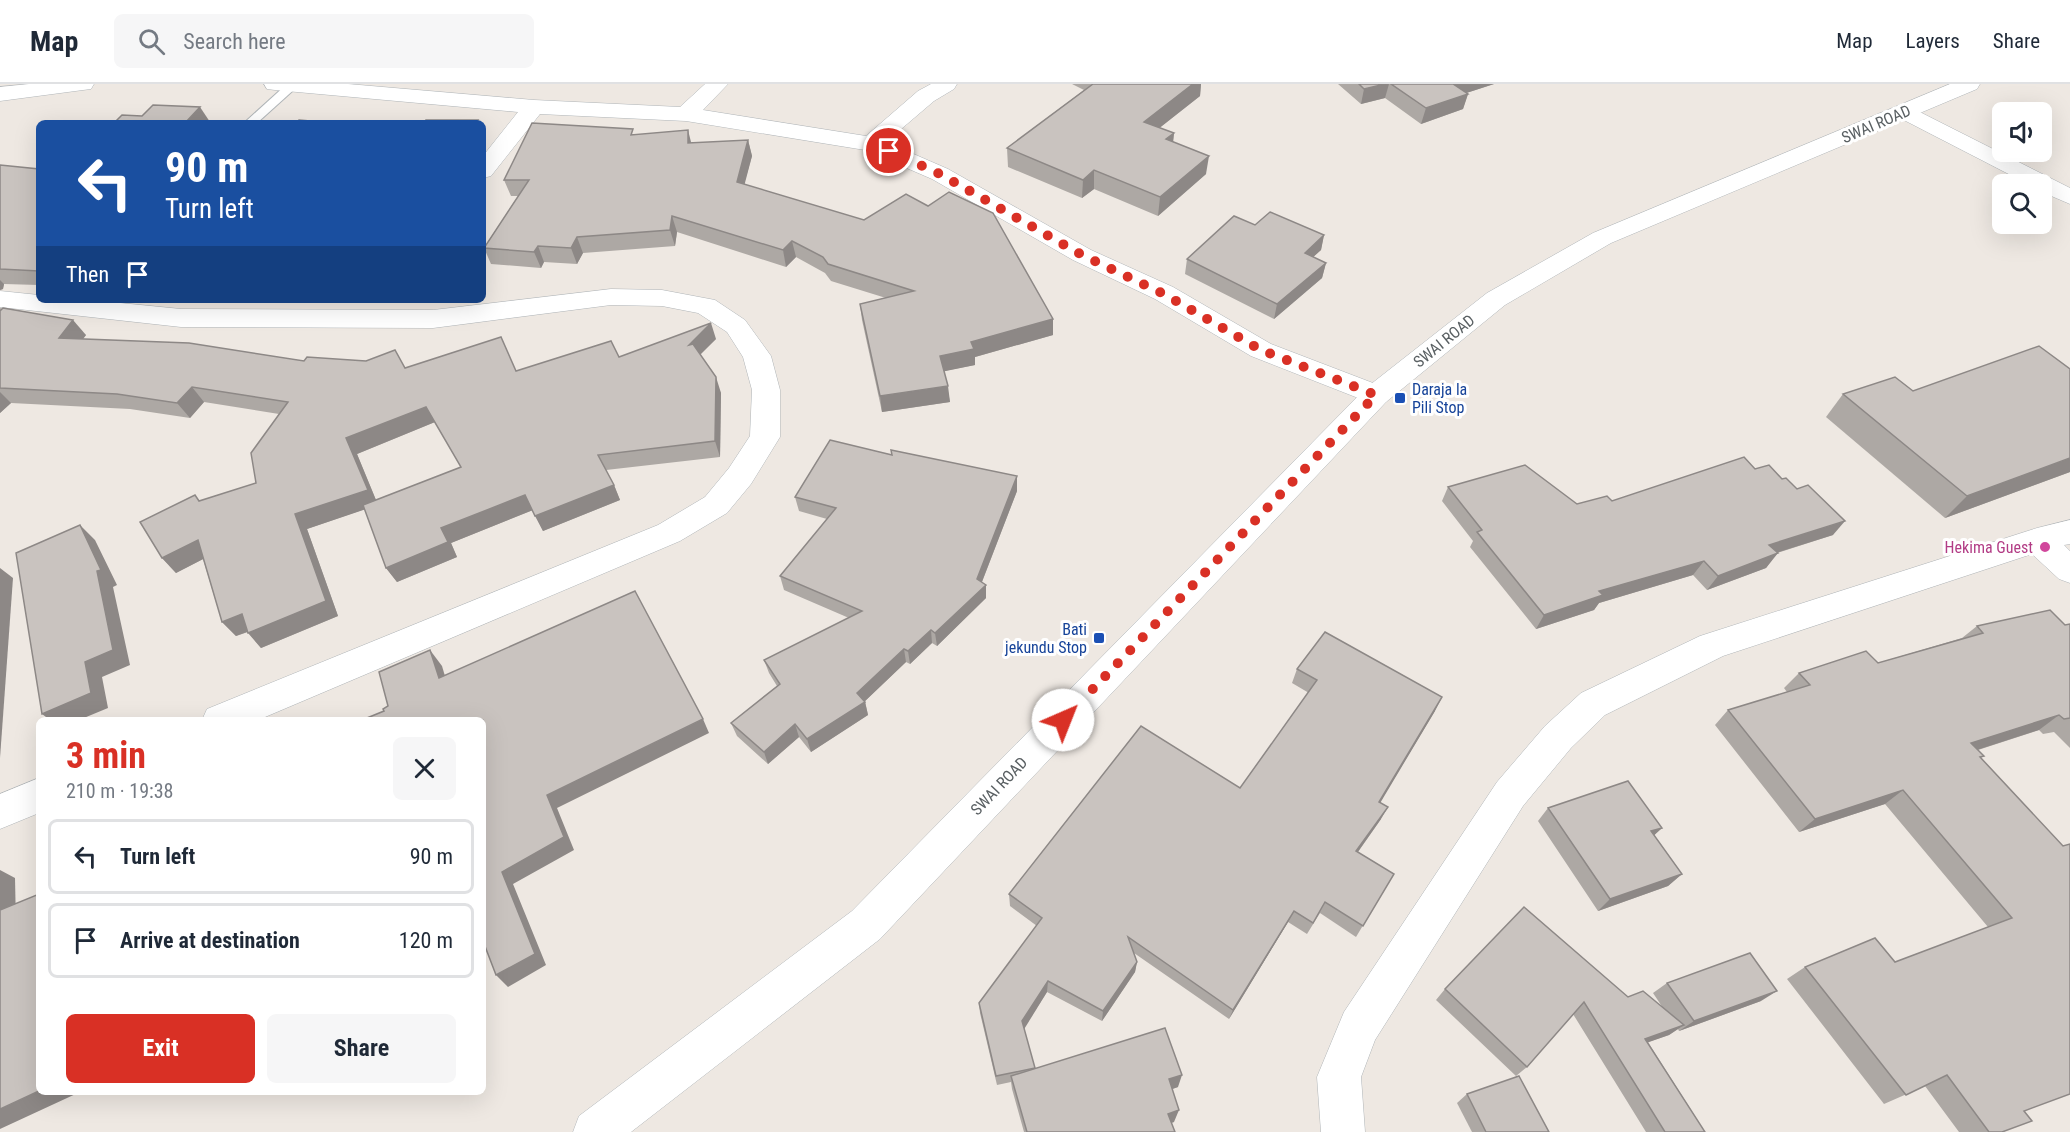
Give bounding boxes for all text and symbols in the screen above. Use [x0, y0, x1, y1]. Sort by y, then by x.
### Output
search box [114, 14, 534, 68]
text: Map [30, 25, 78, 58]
icon: search [135, 25, 168, 58]
text: Search here [183, 29, 286, 54]
text: Map [1836, 29, 1873, 53]
text: Layers [1906, 29, 1960, 53]
text: Share [1993, 29, 2040, 53]
street label: SWAI ROAD [1839, 101, 1913, 147]
map controls [1992, 102, 2052, 234]
button: sound [1992, 102, 2052, 162]
pin [863, 125, 914, 176]
icon: arrive [872, 134, 905, 167]
text: 90 m [165, 143, 248, 192]
icon: left [66, 144, 144, 222]
button: search [1992, 174, 2052, 234]
text: Turn left [165, 193, 254, 225]
icon: arrive [121, 258, 154, 291]
text: Then [66, 262, 109, 287]
street label: SWAI ROAD [1410, 311, 1478, 371]
place label: Daraja la Pili Stop [1412, 380, 1467, 417]
marker: Daraja la Pili Stop [1393, 391, 1407, 405]
place label: Hekima Guest [1945, 538, 2033, 557]
marker: Hekima Guest [2038, 540, 2052, 554]
place label: Bati jekundu Stop [1004, 620, 1087, 657]
marker: Bati jekundu Stop [1092, 631, 1106, 645]
position arrow [1031, 688, 1095, 752]
text: 3 min [66, 735, 146, 777]
button: close [393, 737, 456, 800]
street label: SWAI ROAD [967, 753, 1031, 819]
text: 210 m · 19:38 [66, 779, 173, 803]
icon: left [69, 840, 102, 873]
text: Turn left [120, 844, 195, 869]
text: 90 m [410, 844, 453, 869]
icon: arrive [69, 924, 102, 957]
text: Arrive at destination [120, 928, 300, 953]
text: 120 m [399, 928, 453, 953]
button: Exit [66, 1014, 255, 1083]
button: Share [267, 1014, 456, 1083]

